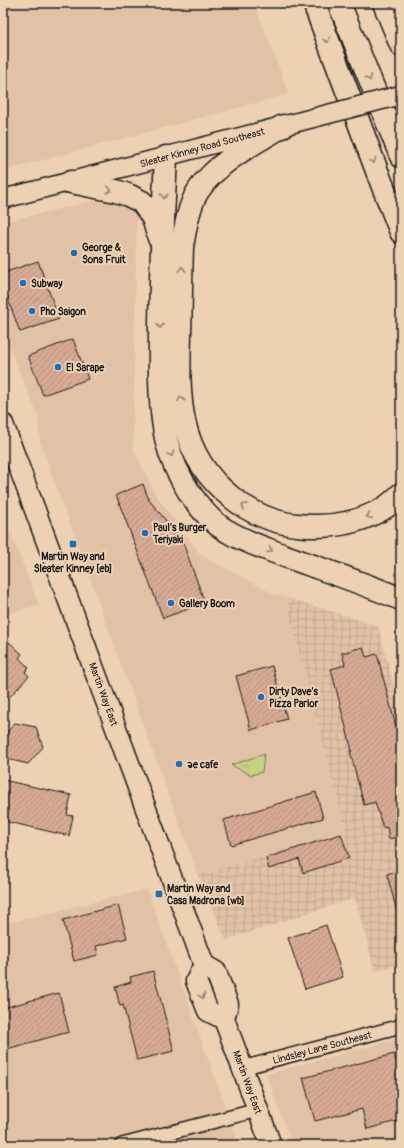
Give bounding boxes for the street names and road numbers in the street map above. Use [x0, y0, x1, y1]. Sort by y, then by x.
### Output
street label: Sleater Kinney Road Southeast [139, 125, 267, 170]
street label: Martin Way East [86, 661, 120, 729]
street label: Lindsley Lane Southeast [271, 1029, 374, 1067]
street label: Martin Way East [230, 1049, 264, 1117]

